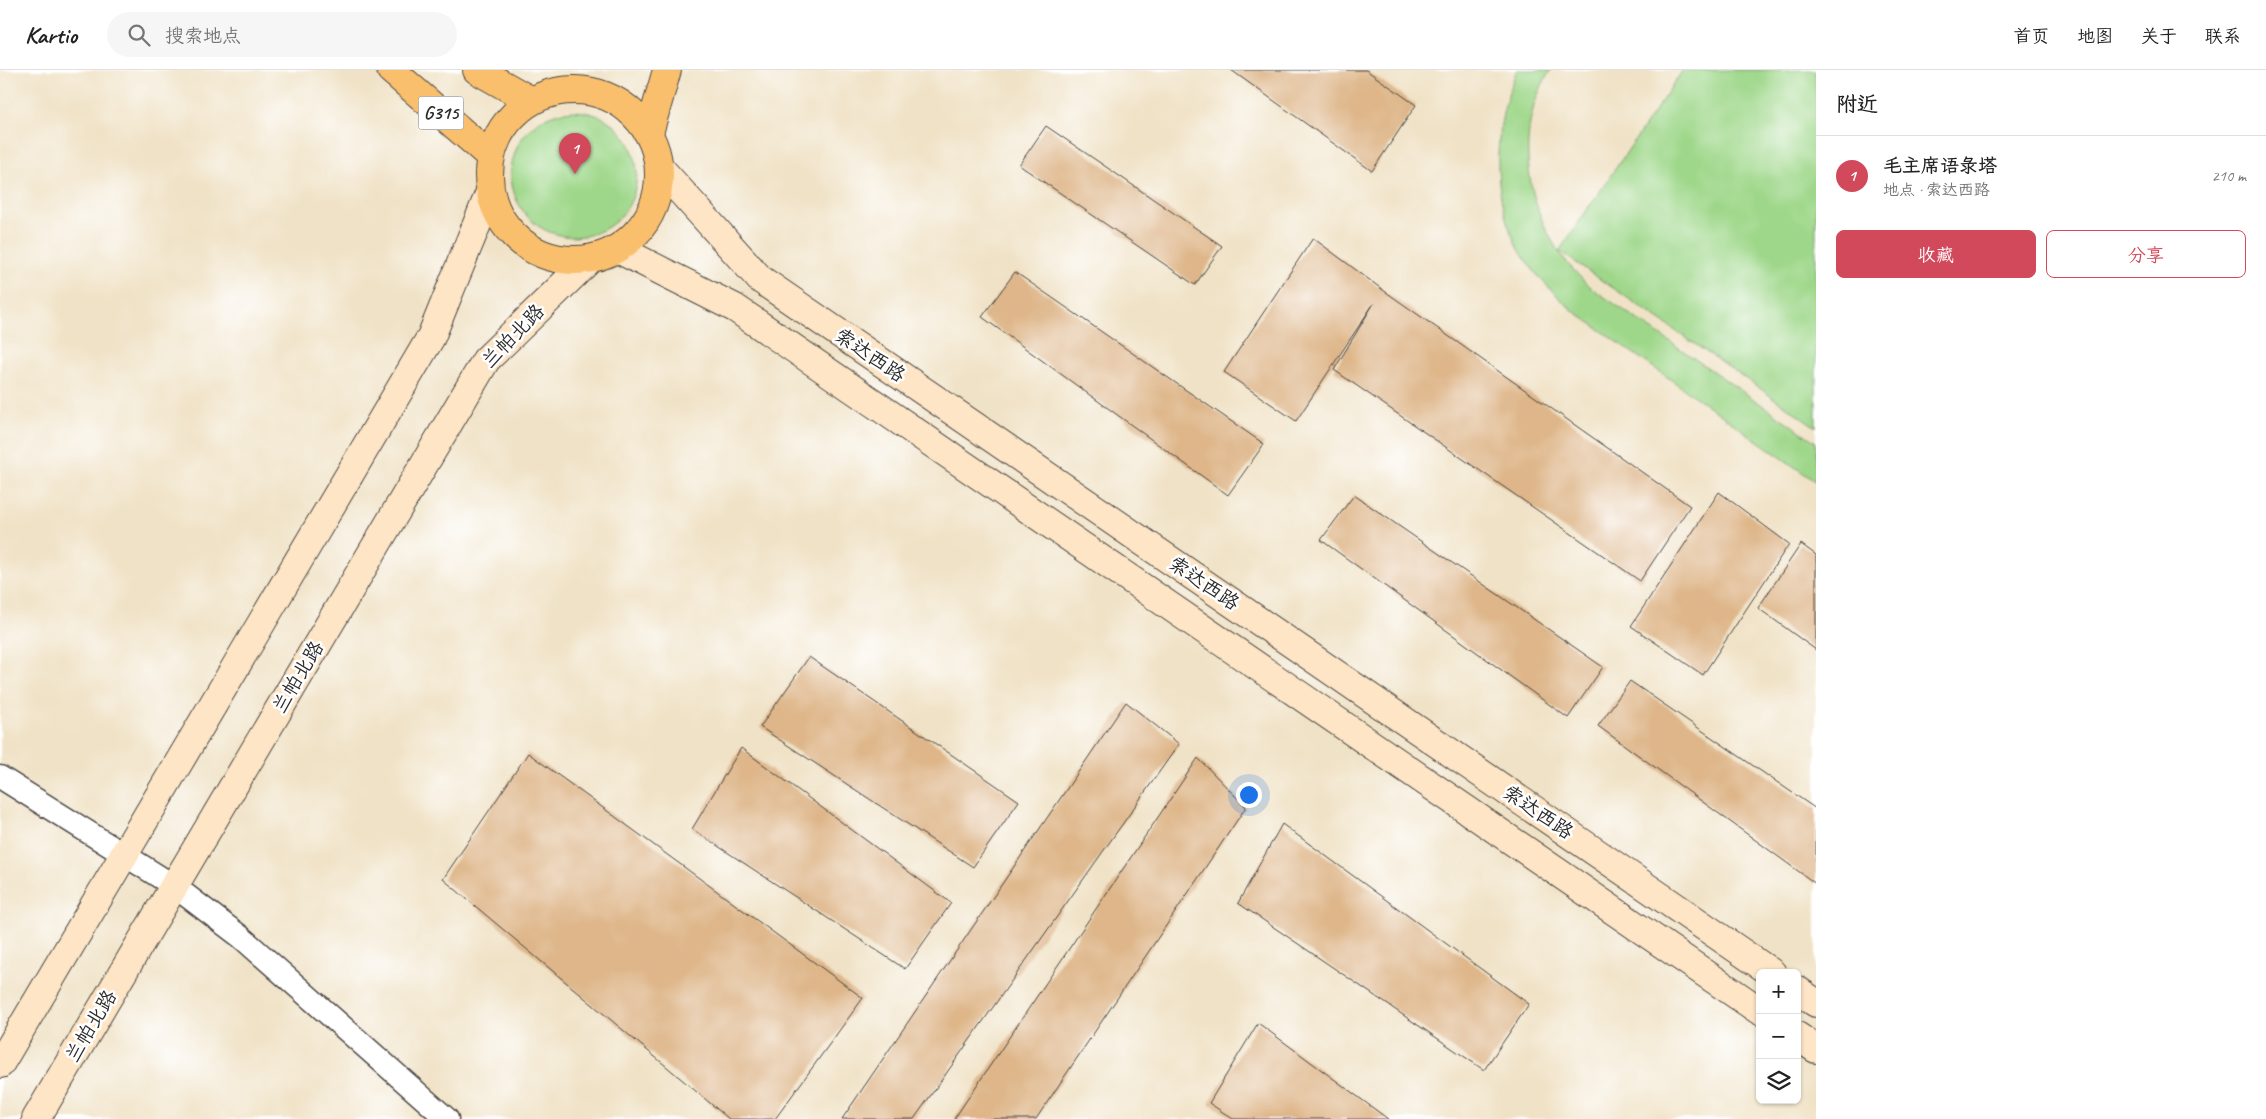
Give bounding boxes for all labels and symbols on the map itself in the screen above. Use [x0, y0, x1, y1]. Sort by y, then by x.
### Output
road number: G315 [418, 96, 464, 129]
pin: 1 [559, 133, 591, 174]
street label: 兰帕北路 [476, 298, 550, 373]
street label: 索达西路 [830, 322, 911, 388]
street label: 索达西路 [1164, 550, 1245, 616]
street label: 兰帕北路 [267, 635, 330, 718]
street label: 索达西路 [1498, 779, 1579, 845]
your location [1236, 782, 1262, 808]
street label: 兰帕北路 [60, 984, 123, 1067]

